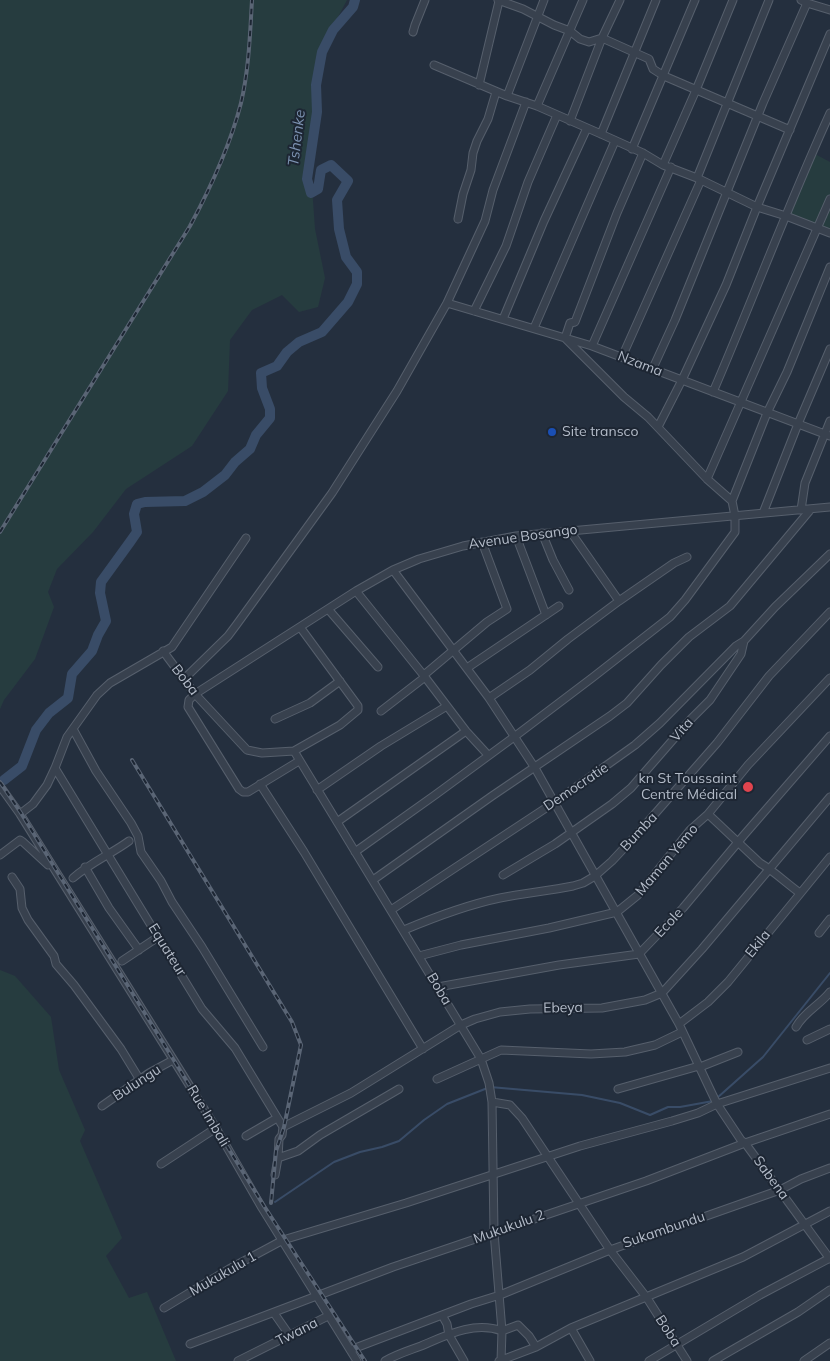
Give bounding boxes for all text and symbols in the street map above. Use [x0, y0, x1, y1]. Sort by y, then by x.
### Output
water label: Tshenke [285, 109, 309, 167]
street label: Nzama [615, 348, 665, 380]
place label: Site transco [562, 424, 638, 440]
marker: Site transco [546, 426, 558, 438]
street label: Avenue Bosango [467, 521, 579, 553]
street label: Boba [168, 661, 202, 699]
street label: Vita [667, 715, 697, 745]
street label: Democratie [540, 759, 612, 815]
place label: kn St Toussaint Centre Médical [638, 771, 737, 804]
marker: kn St Toussaint Centre Médical [741, 780, 755, 794]
street label: Bumba [617, 809, 661, 855]
street label: Maman Yemo [632, 821, 702, 899]
street label: Ecole [651, 905, 687, 941]
street label: Equateur [144, 921, 190, 979]
street label: Ekila [742, 927, 774, 961]
street label: Boba [423, 970, 455, 1008]
street label: Ebeya [543, 999, 583, 1017]
street label: Bulungu [110, 1061, 164, 1105]
street label: Rue Imbali [183, 1082, 233, 1150]
street label: Sabena [750, 1153, 792, 1203]
street label: Mukukulu 2 [471, 1206, 547, 1248]
street label: Sukambundu [621, 1208, 707, 1252]
street label: Mukukulu 1 [187, 1248, 259, 1300]
street label: Boba [652, 1312, 684, 1350]
street label: Twana [273, 1314, 321, 1350]

